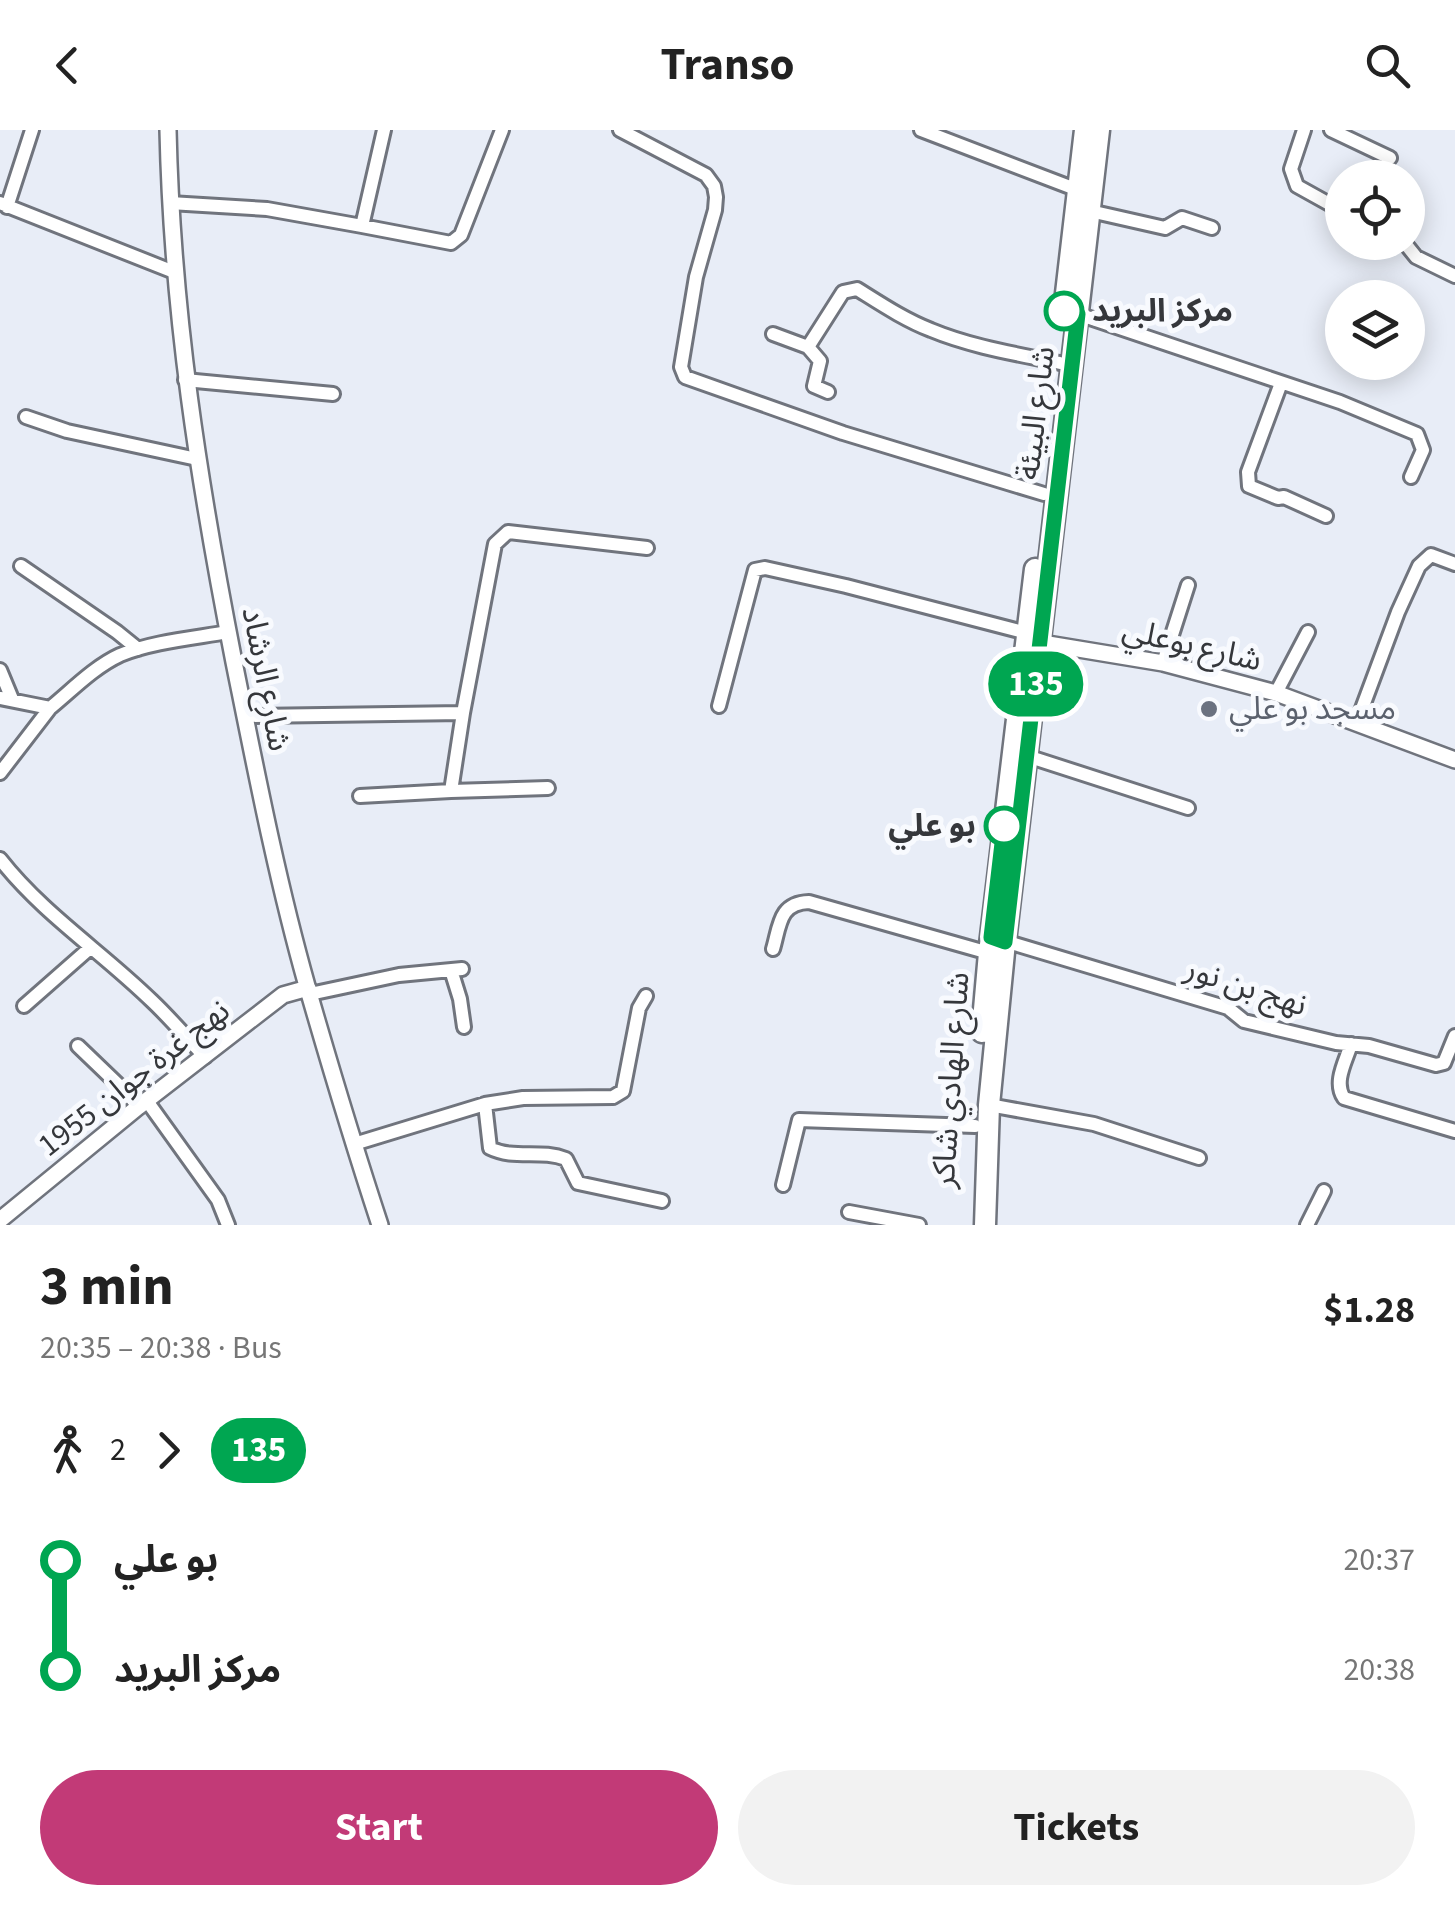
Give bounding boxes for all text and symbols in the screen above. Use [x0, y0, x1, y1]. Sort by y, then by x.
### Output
text: Transo [660, 33, 795, 97]
icon: back [40, 38, 95, 93]
icon: search [1360, 38, 1415, 93]
map controls [1325, 160, 1425, 380]
button: locate [1325, 160, 1425, 260]
button: layers [1325, 280, 1425, 380]
place label: مركز البريد [1092, 288, 1233, 334]
marker: مركز البريد [1045, 292, 1083, 330]
street label: شارع البيئة [1005, 344, 1067, 482]
street label: شارع الرشاد [229, 603, 303, 755]
street label: شارع بوعلي [1118, 607, 1266, 684]
line badge: 135 [978, 652, 1094, 716]
text: 135 [1008, 659, 1064, 709]
place label: مسجد بو علي [1229, 686, 1396, 732]
marker: مسجد بو علي [1198, 698, 1220, 720]
place label: بو علي [888, 803, 976, 850]
marker: بو علي [985, 807, 1023, 845]
street label: نهج بن نور [1178, 945, 1313, 1028]
street label: شارع الهادي شاكر [920, 970, 982, 1191]
street label: نهج غرة جوان 1955 [28, 988, 240, 1168]
text: 3 min [40, 1248, 174, 1326]
text: $1.28 [1323, 1283, 1415, 1337]
text: 20:35 – 20:38 · Bus [40, 1325, 282, 1371]
icon: walk [40, 1423, 95, 1478]
icon: forward [141, 1423, 196, 1478]
text: 135 [231, 1425, 286, 1475]
text: 2 [110, 1427, 126, 1473]
text: بو علي [114, 1533, 218, 1587]
text: 20:37 [1343, 1537, 1415, 1583]
text: مركز البريد [114, 1643, 281, 1697]
text: 20:38 [1343, 1647, 1415, 1693]
button: Start [40, 1770, 718, 1885]
button: Tickets [738, 1770, 1415, 1885]

